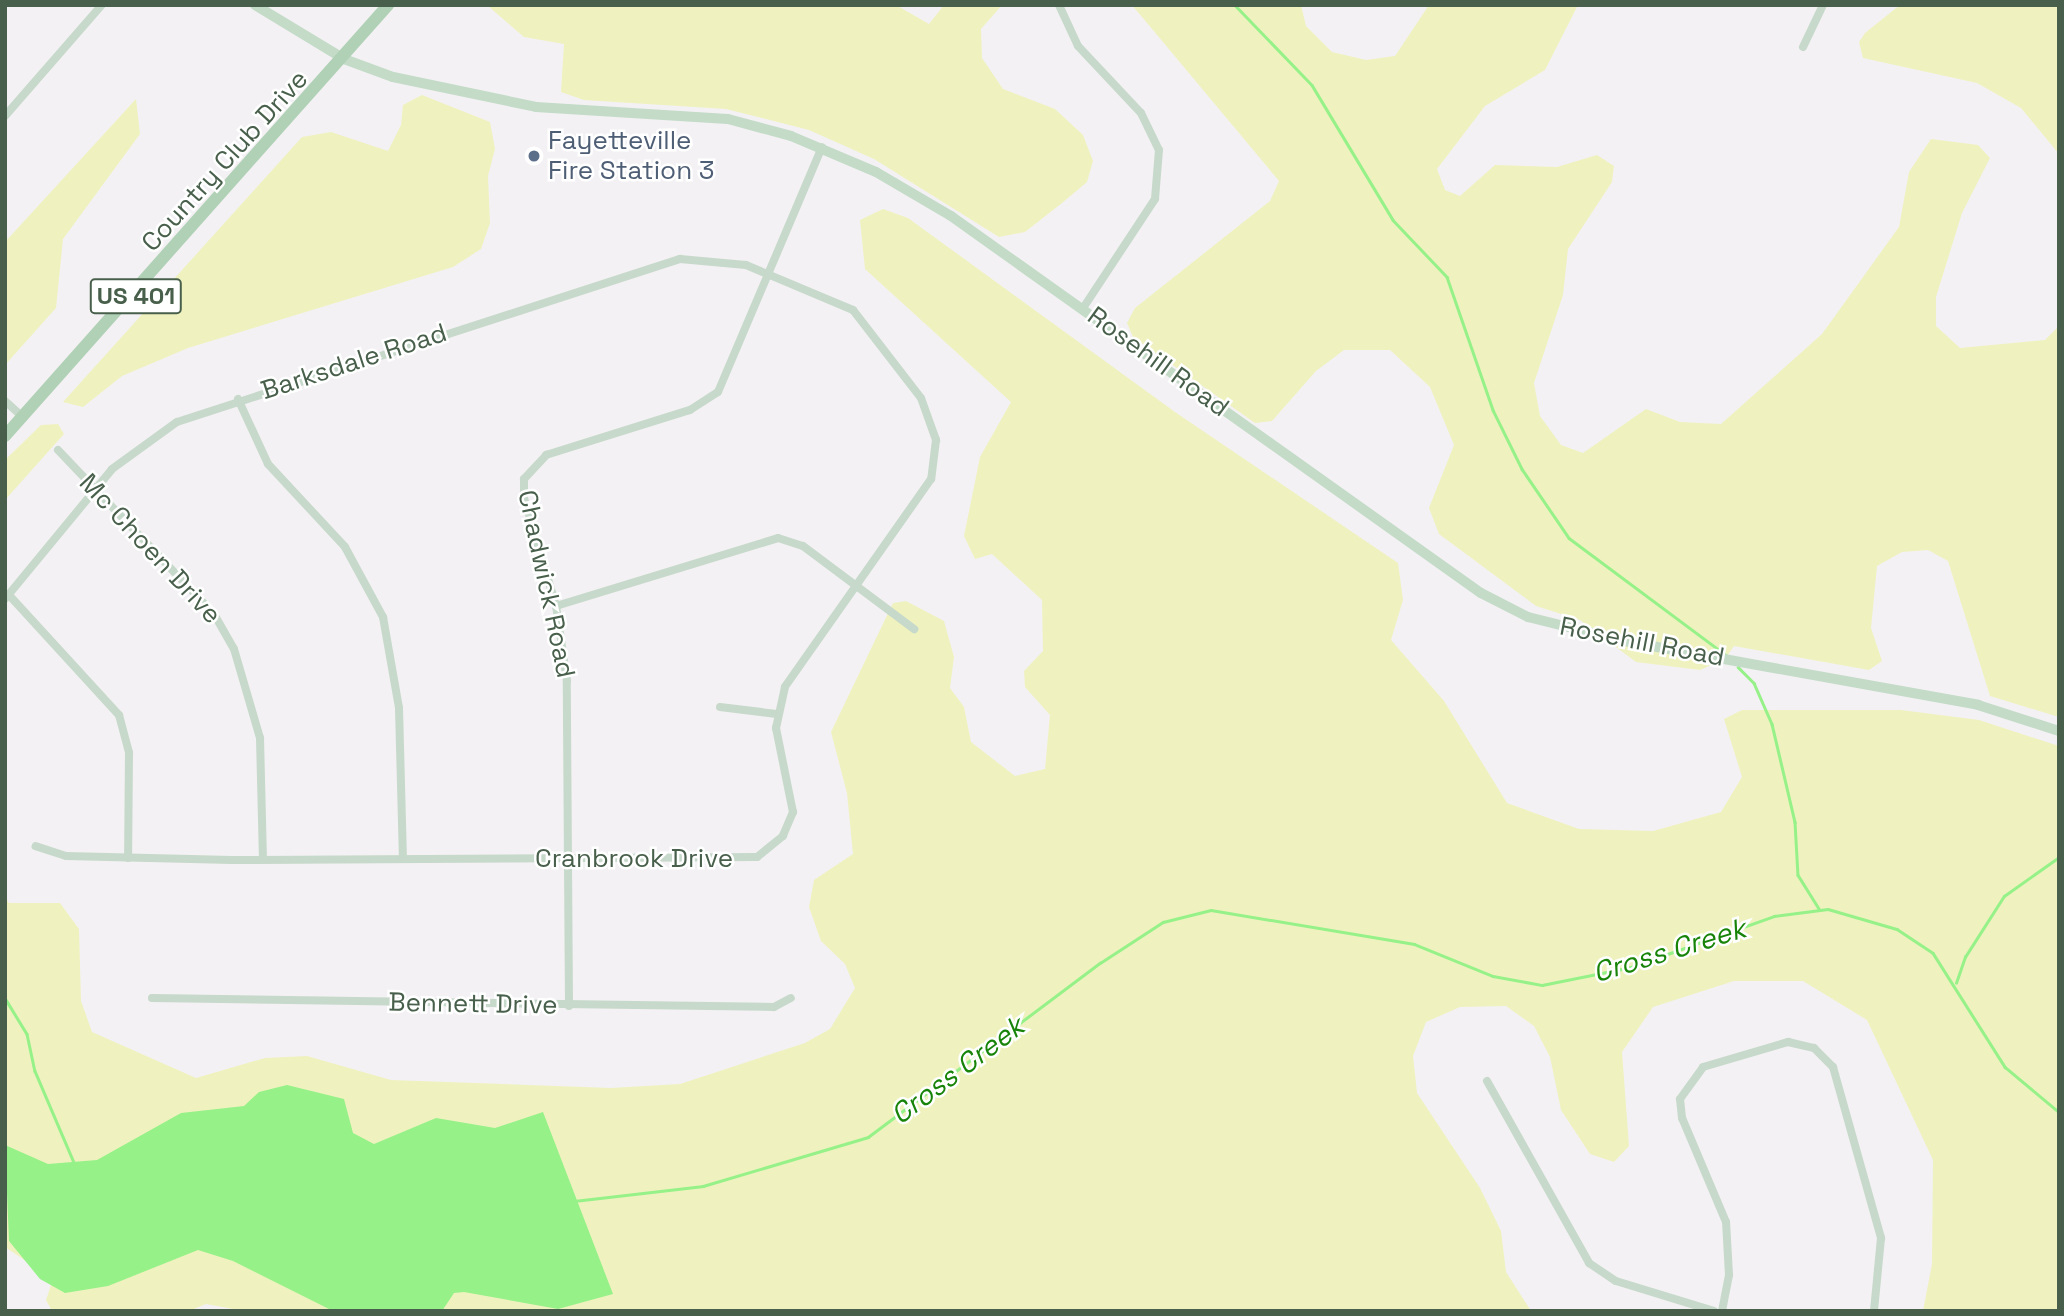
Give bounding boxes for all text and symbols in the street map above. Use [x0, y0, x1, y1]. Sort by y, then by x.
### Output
street label: Country Club Drive [135, 64, 315, 258]
place label: Fayetteville Fire Station 3 [548, 125, 714, 186]
marker: Fayetteville Fire Station 3 [526, 148, 542, 164]
road number: US 401 [89, 276, 183, 316]
street label: Rosehill Road [1081, 300, 1235, 424]
street label: Barksdale Road [257, 317, 451, 407]
street label: Mc Choen Drive [73, 468, 227, 630]
street label: Chadwick Road [511, 487, 581, 681]
street label: Rosehill Road [1557, 611, 1727, 673]
street label: Cranbrook Drive [535, 843, 733, 875]
water label: Cross Creek [1588, 911, 1750, 989]
street label: Bennett Drive [388, 987, 558, 1021]
water label: Cross Creek [884, 1009, 1030, 1131]

